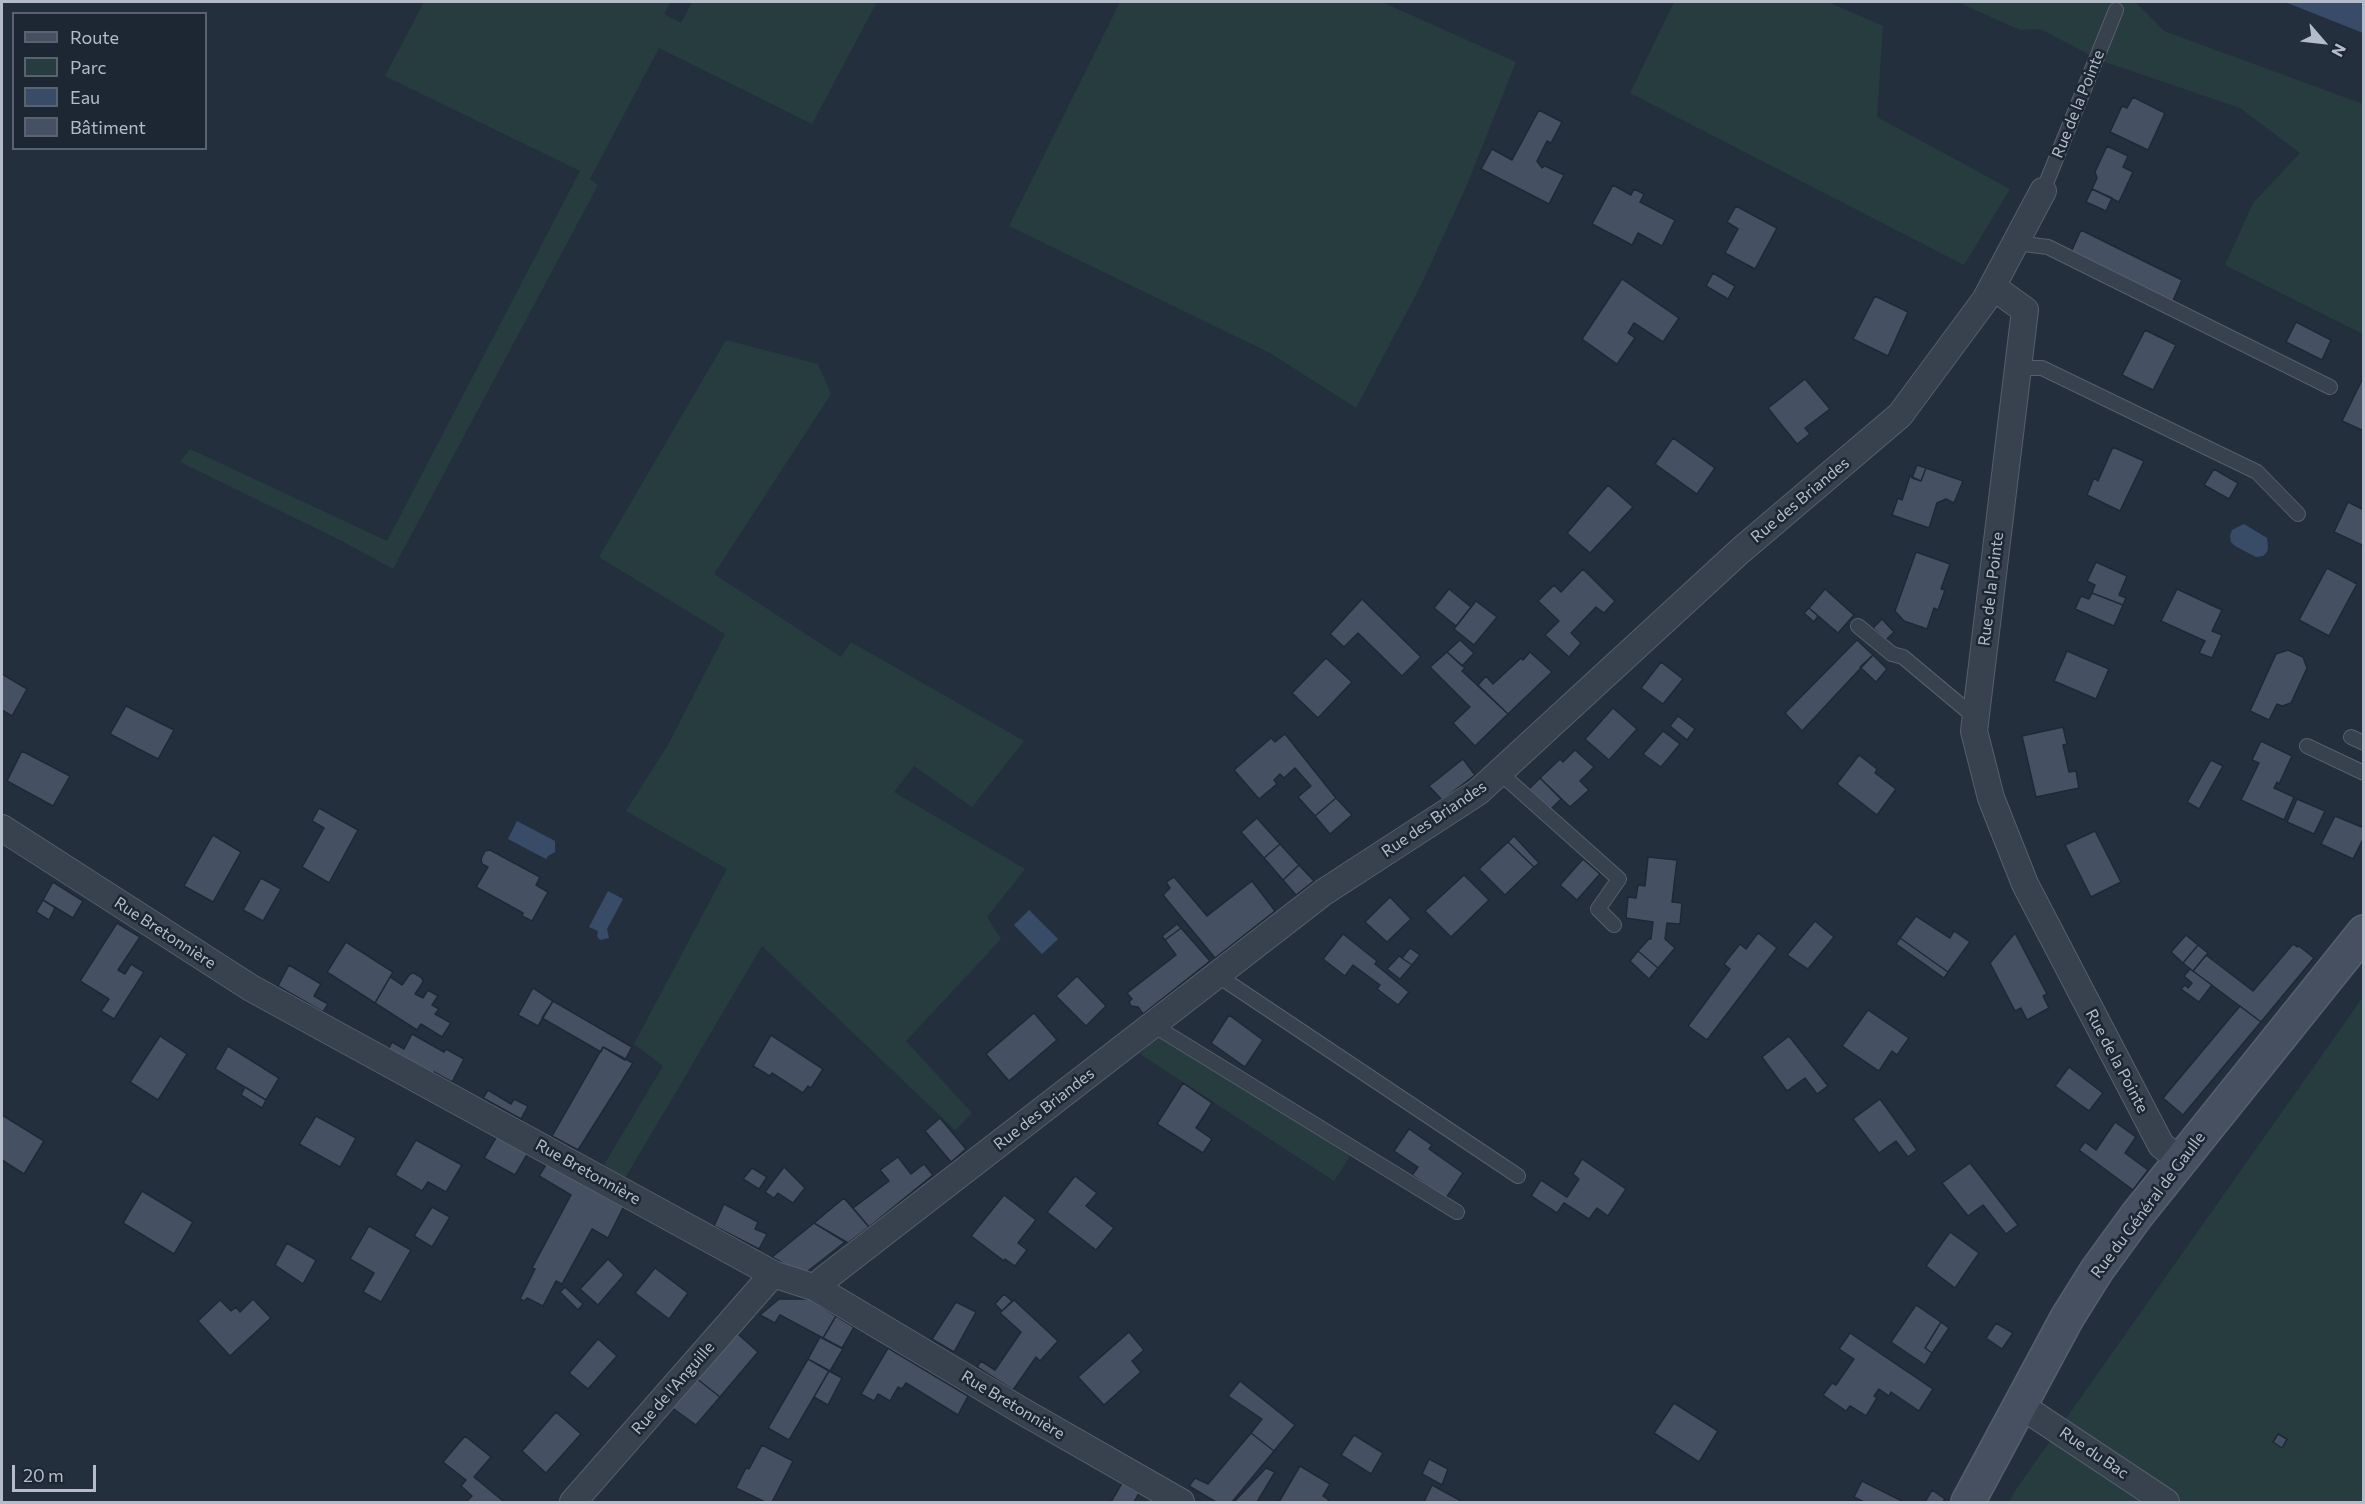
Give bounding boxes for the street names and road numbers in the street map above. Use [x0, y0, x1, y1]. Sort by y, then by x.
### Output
street label: Rue de la Pointe [2048, 47, 2108, 161]
street label: Rue des Briandes [1747, 453, 1853, 547]
street label: Rue de la Pointe [1974, 531, 2008, 647]
street label: Rue des Briandes [1378, 777, 1490, 861]
street label: Rue Bretonnière [111, 893, 219, 973]
street label: Rue de la Pointe [2082, 1006, 2152, 1116]
street label: Rue des Briandes [990, 1064, 1098, 1154]
street label: Rue du Général de Gaulle [2087, 1128, 2209, 1282]
street label: Rue Bretonnière [532, 1135, 644, 1209]
street label: Rue de l'Anguille [627, 1338, 719, 1438]
street label: Rue Bretonnière [958, 1367, 1068, 1443]
street label: Rue du Bac [2056, 1423, 2132, 1483]

